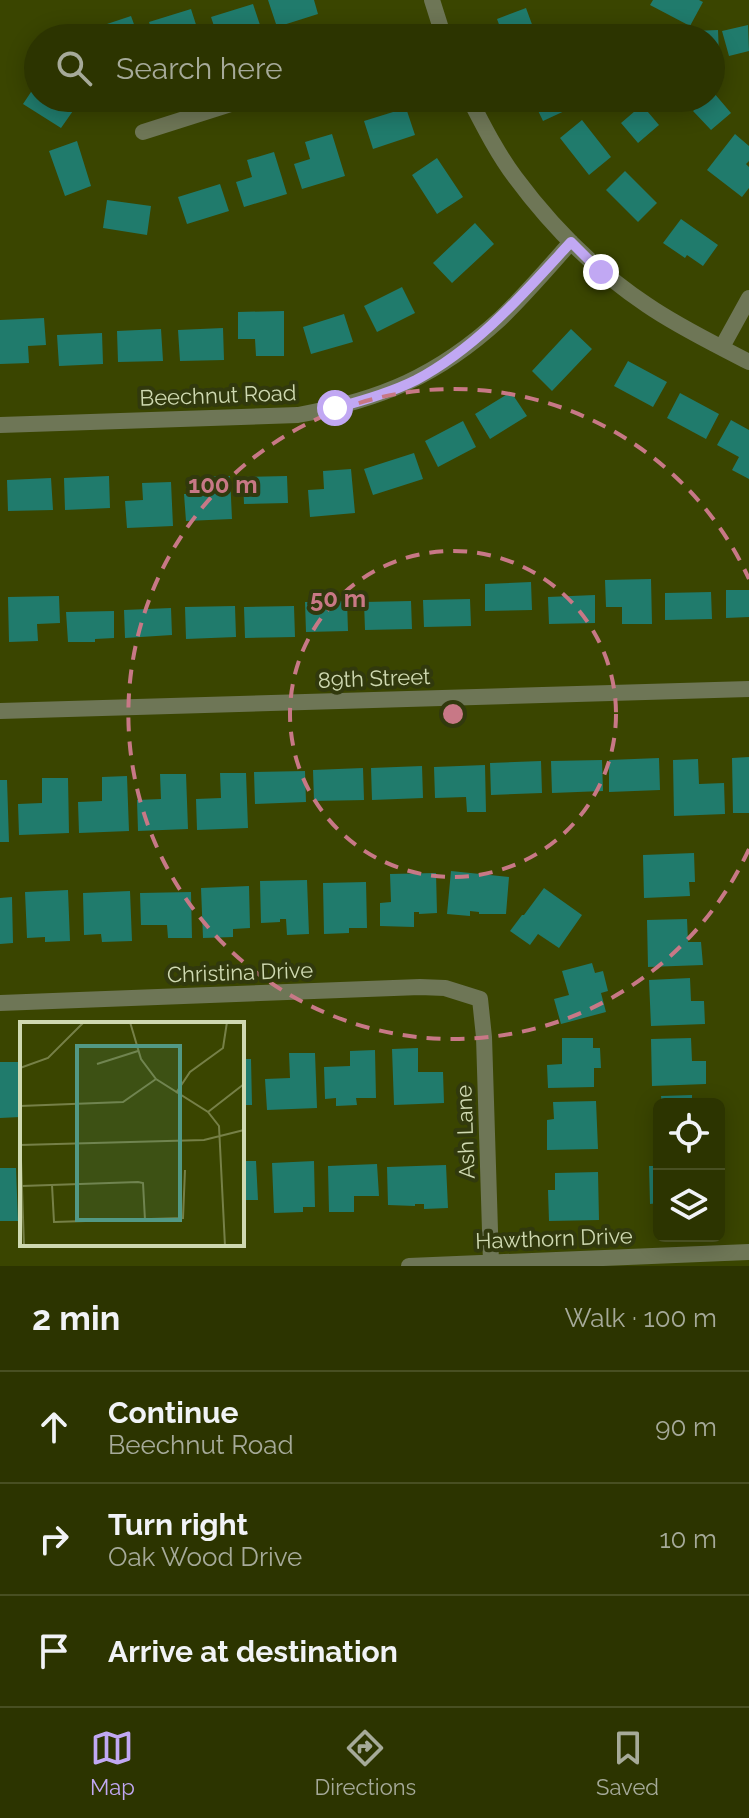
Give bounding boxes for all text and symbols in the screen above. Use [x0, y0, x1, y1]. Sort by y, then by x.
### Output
search box [24, 24, 725, 112]
icon: search [52, 46, 96, 90]
text: Search here [116, 51, 283, 86]
route end [583, 254, 619, 290]
street label: Beechnut Road [139, 379, 297, 411]
route start [317, 390, 353, 426]
text: 100 m [188, 470, 258, 499]
text: 50 m [310, 584, 366, 613]
street label: 89th Street [317, 663, 431, 693]
centre of rings [439, 700, 467, 728]
street label: Christina Drive [167, 956, 314, 988]
inset map [20, 1022, 244, 1246]
street label: Ash Lane [450, 1084, 480, 1180]
map controls [653, 1098, 725, 1242]
button: locate [653, 1098, 725, 1170]
button: layers [653, 1170, 725, 1242]
street label: Hawthorn Drive [475, 1222, 633, 1254]
text: 2 min [32, 1298, 120, 1338]
text: Walk · 100 m [565, 1303, 717, 1333]
text: Continue [108, 1395, 239, 1430]
icon: ahead [32, 1405, 76, 1449]
text: 90 m [655, 1412, 717, 1442]
text: Beechnut Road [108, 1430, 294, 1460]
text: Turn right [108, 1507, 248, 1542]
icon: right [32, 1517, 76, 1561]
text: 10 m [659, 1524, 717, 1554]
text: Oak Wood Drive [108, 1542, 302, 1572]
icon: arrive [32, 1629, 76, 1673]
text: Arrive at destination [108, 1634, 398, 1669]
tab: Map [90, 1726, 135, 1800]
tab: Directions [315, 1726, 416, 1800]
tab: Saved [596, 1726, 659, 1800]

